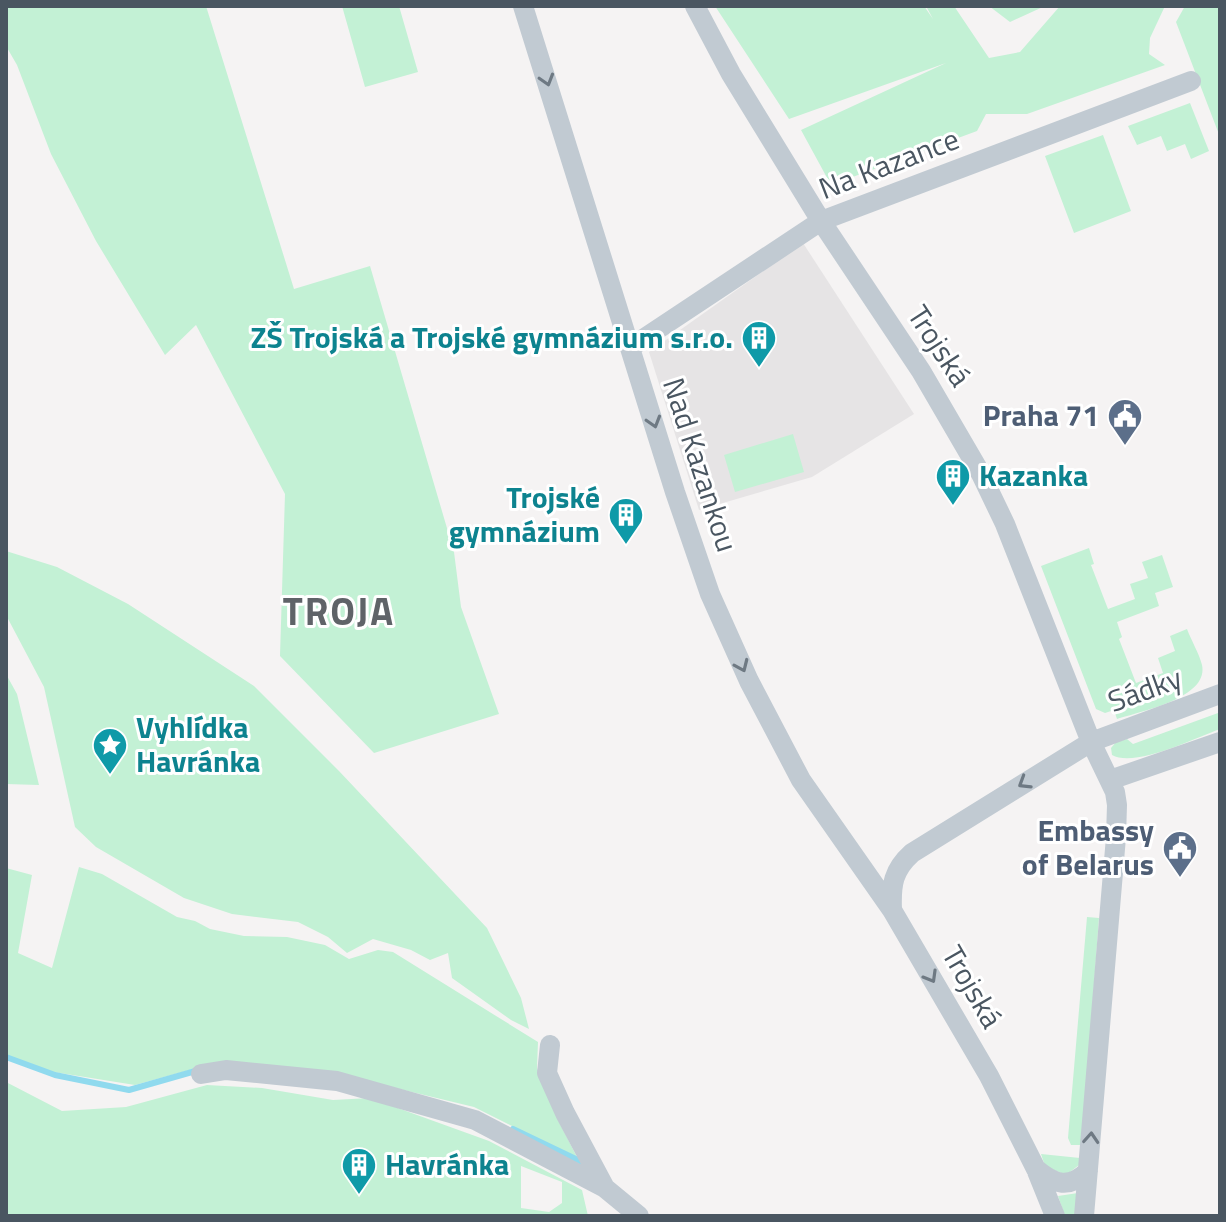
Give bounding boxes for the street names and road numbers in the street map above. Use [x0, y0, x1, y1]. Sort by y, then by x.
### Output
street label: Na Kazance [812, 115, 965, 211]
street label: Trojská [896, 296, 983, 395]
street label: Nad Kazankou [651, 372, 751, 558]
street label: Sádky [1101, 654, 1188, 724]
street label: Trojská [931, 936, 1015, 1037]

